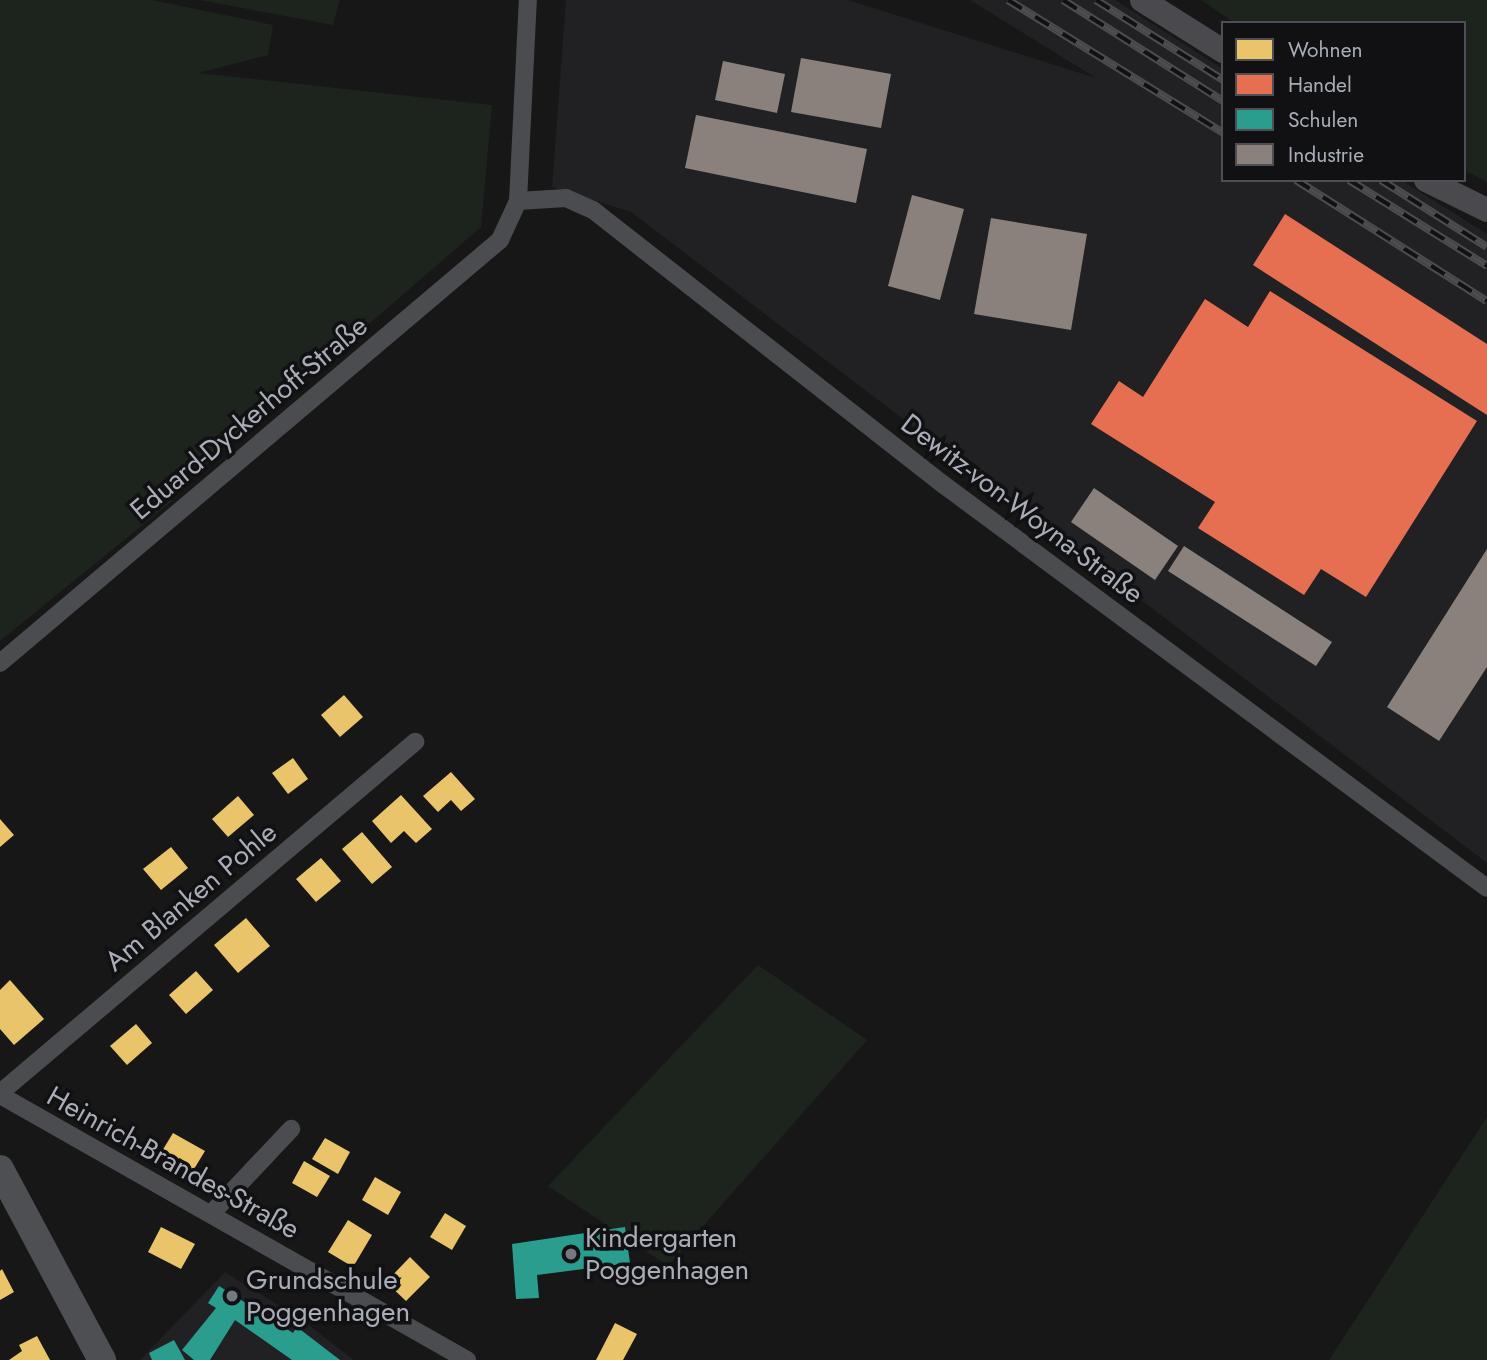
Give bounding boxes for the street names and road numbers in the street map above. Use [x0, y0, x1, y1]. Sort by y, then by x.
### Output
street label: Eduard-Dyckerhoff-Straße [124, 309, 374, 527]
street label: Dewitz-von-Woyna-Straße [894, 407, 1150, 611]
street label: Am Blanken Pohle [98, 815, 284, 979]
street label: Heinrich-Brandes-Straße [41, 1080, 305, 1246]

